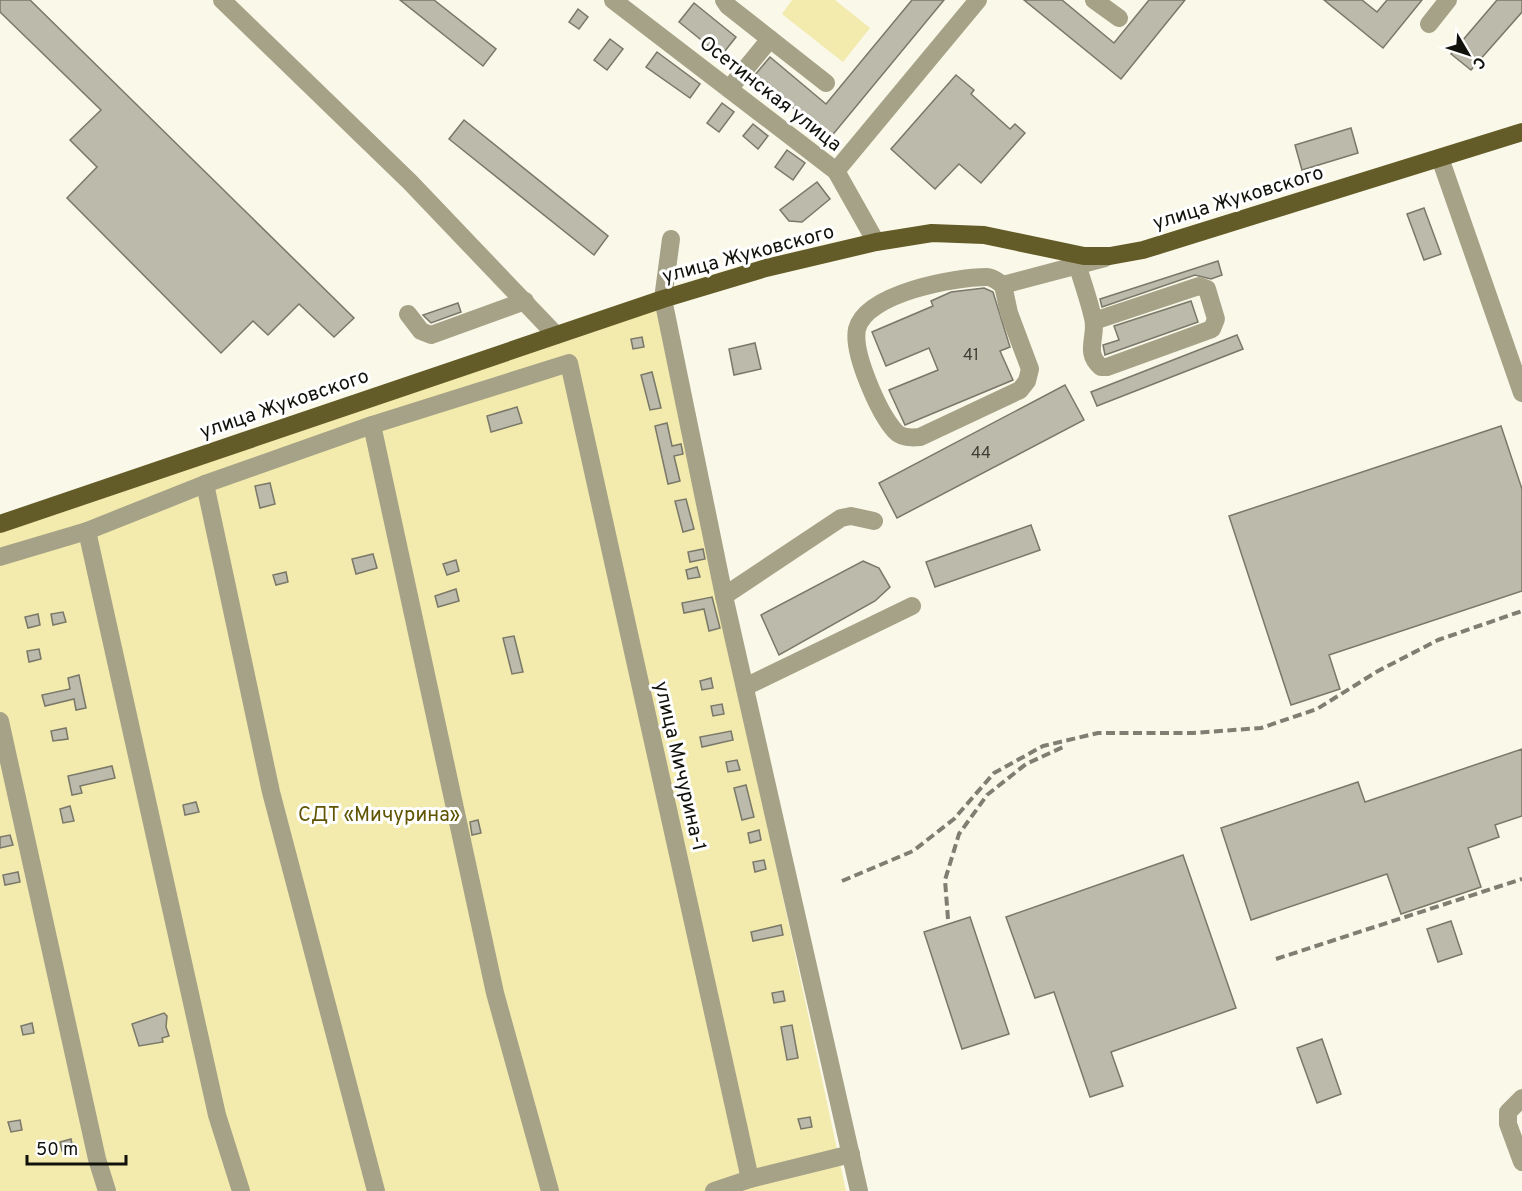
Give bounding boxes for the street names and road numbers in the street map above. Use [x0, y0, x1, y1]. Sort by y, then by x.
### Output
street label: Осетинская улица [693, 31, 846, 158]
street label: улица Жуковского [1150, 161, 1327, 237]
street label: улица Жуковского [660, 219, 837, 290]
street label: улица Жуковского [197, 364, 373, 446]
street label: улица Мичурина-1 [647, 679, 711, 854]

